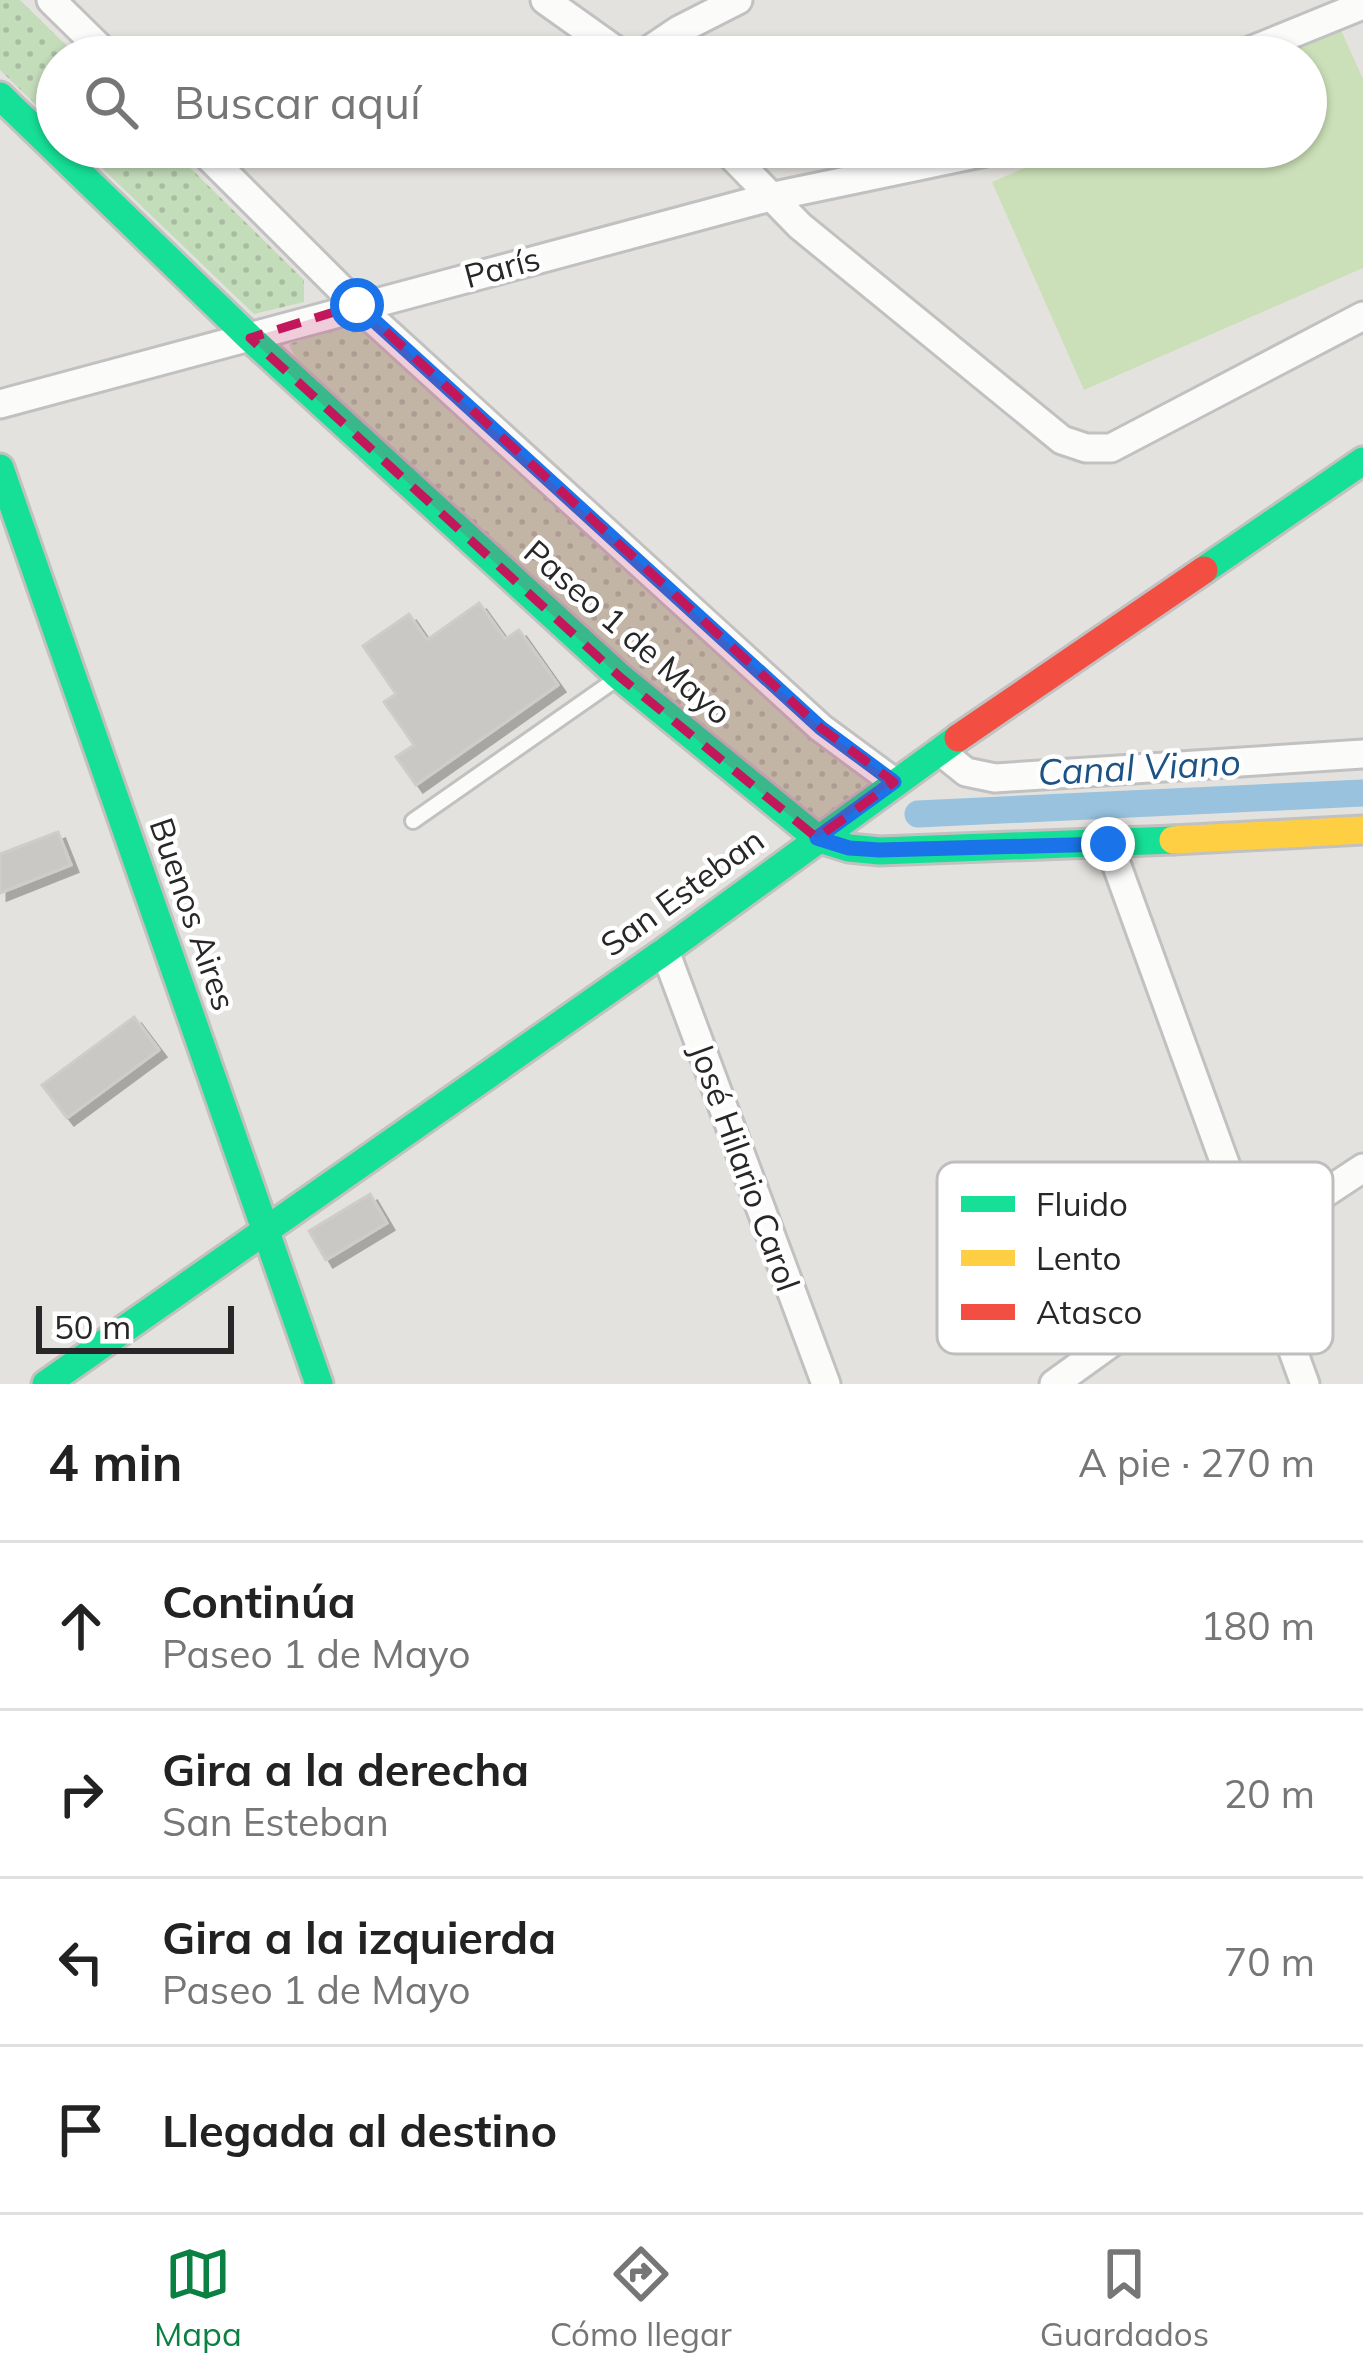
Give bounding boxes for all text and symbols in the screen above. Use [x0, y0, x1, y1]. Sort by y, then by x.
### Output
search box [36, 36, 1327, 168]
icon: search [78, 69, 144, 135]
text: Buscar aquí [174, 74, 421, 130]
street label: París [460, 237, 544, 296]
route start [330, 278, 384, 332]
street label: Paseo 1 de Mayo [516, 530, 740, 733]
water label: Canal Viano [1036, 739, 1242, 794]
street label: Buenos Aires [141, 812, 246, 1015]
route end [1081, 817, 1135, 871]
street label: San Esteban [592, 819, 771, 965]
street label: José Hilario Carol [682, 1037, 809, 1296]
legend [937, 1162, 1333, 1354]
text: Fluido [1036, 1183, 1128, 1224]
text: Lento [1036, 1237, 1121, 1278]
text: Atasco [1036, 1291, 1142, 1332]
scale bar [36, 1300, 234, 1353]
text: 50 m [54, 1306, 131, 1347]
text: 4 min [48, 1430, 183, 1494]
text: A pie · 270 m [1078, 1438, 1315, 1487]
text: Continúa [162, 1573, 356, 1629]
icon: ahead [48, 1593, 114, 1659]
text: 180 m [1200, 1601, 1315, 1650]
text: Paseo 1 de Mayo [162, 1629, 471, 1678]
text: Gira a la derecha [162, 1741, 529, 1797]
icon: right [48, 1761, 114, 1827]
text: 20 m [1224, 1769, 1315, 1818]
text: San Esteban [162, 1797, 389, 1846]
text: Gira a la izquierda [162, 1909, 556, 1965]
icon: left [48, 1929, 114, 1995]
text: 70 m [1224, 1937, 1315, 1986]
text: Paseo 1 de Mayo [162, 1965, 471, 2014]
icon: arrive [48, 2097, 114, 2163]
text: Llegada al destino [162, 2102, 557, 2158]
tab: Mapa [154, 2241, 242, 2354]
tab: Cómo llegar [550, 2241, 732, 2354]
tab: Guardados [1040, 2241, 1209, 2354]

